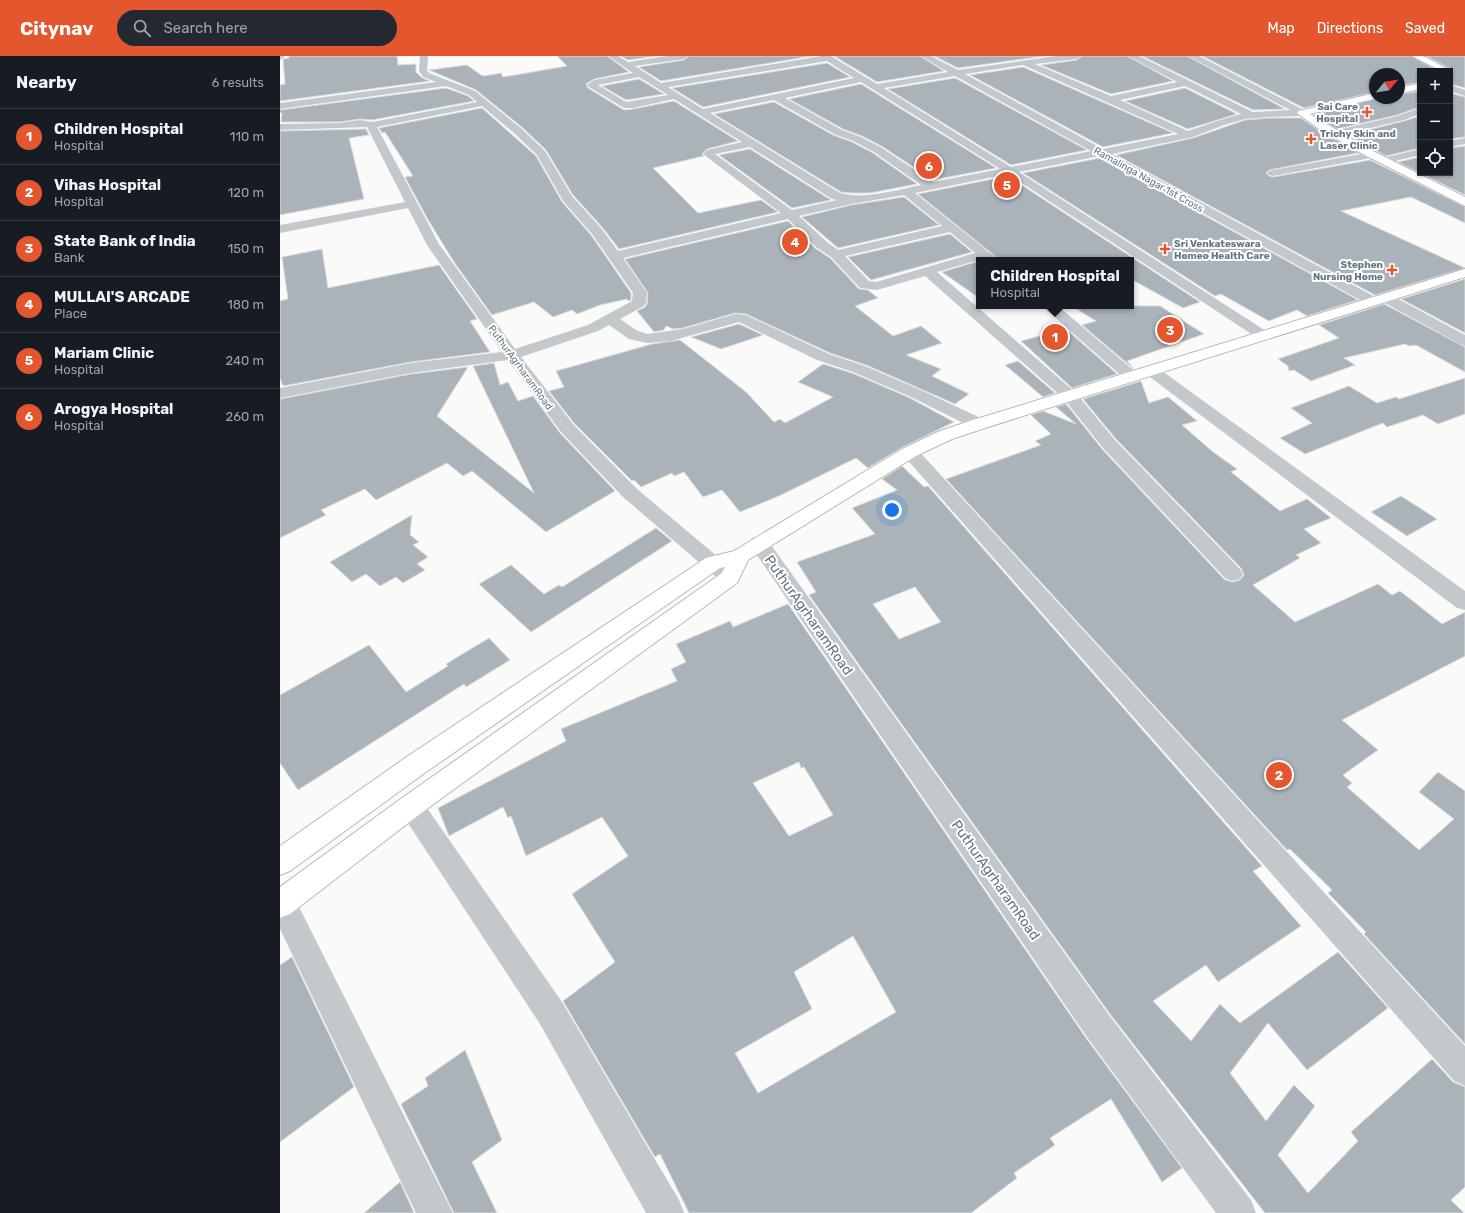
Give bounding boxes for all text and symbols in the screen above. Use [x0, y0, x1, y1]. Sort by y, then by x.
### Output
search box [117, 10, 397, 46]
text: Citynav [20, 17, 93, 40]
icon: search [131, 17, 153, 39]
text: Search here [163, 19, 248, 37]
text: Map [1268, 20, 1295, 37]
text: Directions [1317, 20, 1383, 37]
text: Saved [1405, 20, 1445, 37]
north arrow [1369, 68, 1405, 104]
map controls [1417, 68, 1453, 176]
button: + [1417, 68, 1453, 104]
text: Nearby [16, 72, 77, 92]
text: 6 results [212, 75, 264, 90]
place label: Sai Care Hospital [1316, 101, 1358, 125]
button: − [1417, 104, 1453, 140]
marker: Sai Care Hospital [1361, 106, 1373, 118]
text: Children Hospital [54, 120, 183, 138]
place label: Trichy Skin and Laser Clinic [1320, 128, 1396, 152]
text: 1 [26, 129, 32, 144]
text: 110 m [230, 129, 264, 144]
marker: Trichy Skin and Laser Clinic [1305, 133, 1317, 145]
text: Hospital [54, 138, 104, 153]
button: locate [1417, 140, 1453, 176]
street label: Ramalinga Nagar 1st Cross [1092, 145, 1205, 215]
pin: 6 [916, 151, 942, 181]
pin: 5 [994, 170, 1020, 200]
text: Vihas Hospital [54, 176, 161, 194]
text: 2 [25, 185, 33, 200]
text: 120 m [228, 185, 264, 200]
text: Hospital [54, 194, 104, 209]
pin: 4 [782, 227, 808, 257]
text: State Bank of India [54, 232, 196, 250]
place label: Sri Venkateswara Homeo Health Care [1174, 238, 1270, 262]
text: 3 [25, 241, 33, 256]
text: 150 m [228, 241, 264, 256]
marker: Sri Venkateswara Homeo Health Care [1159, 243, 1171, 255]
text: Bank [54, 250, 84, 265]
popup [976, 257, 1134, 309]
place label: Stephen Nursing Home [1313, 259, 1383, 283]
marker: Stephen Nursing Home [1386, 264, 1398, 276]
text: Children Hospital [990, 267, 1120, 285]
text: Hospital [990, 285, 1040, 300]
text: MULLAI'S ARCADE [54, 288, 190, 306]
text: 4 [25, 297, 33, 312]
text: 180 m [227, 297, 264, 312]
text: Place [54, 306, 87, 321]
pin: 3 [1157, 315, 1183, 345]
pin: 1 [1042, 322, 1068, 352]
street label: PuthurAgrharamRoad [485, 323, 555, 412]
text: Mariam Clinic [54, 344, 154, 362]
text: 5 [25, 353, 33, 368]
text: 240 m [225, 353, 264, 368]
text: Hospital [54, 362, 104, 377]
text: Arogya Hospital [54, 400, 173, 418]
text: 6 [25, 409, 33, 424]
text: 260 m [226, 409, 264, 424]
text: Hospital [54, 418, 104, 433]
your location [882, 500, 902, 520]
street label: PuthurAgrharamRoad [761, 552, 856, 678]
pin: 2 [1266, 760, 1292, 790]
street label: PuthurAgrharamRoad [948, 817, 1043, 943]

